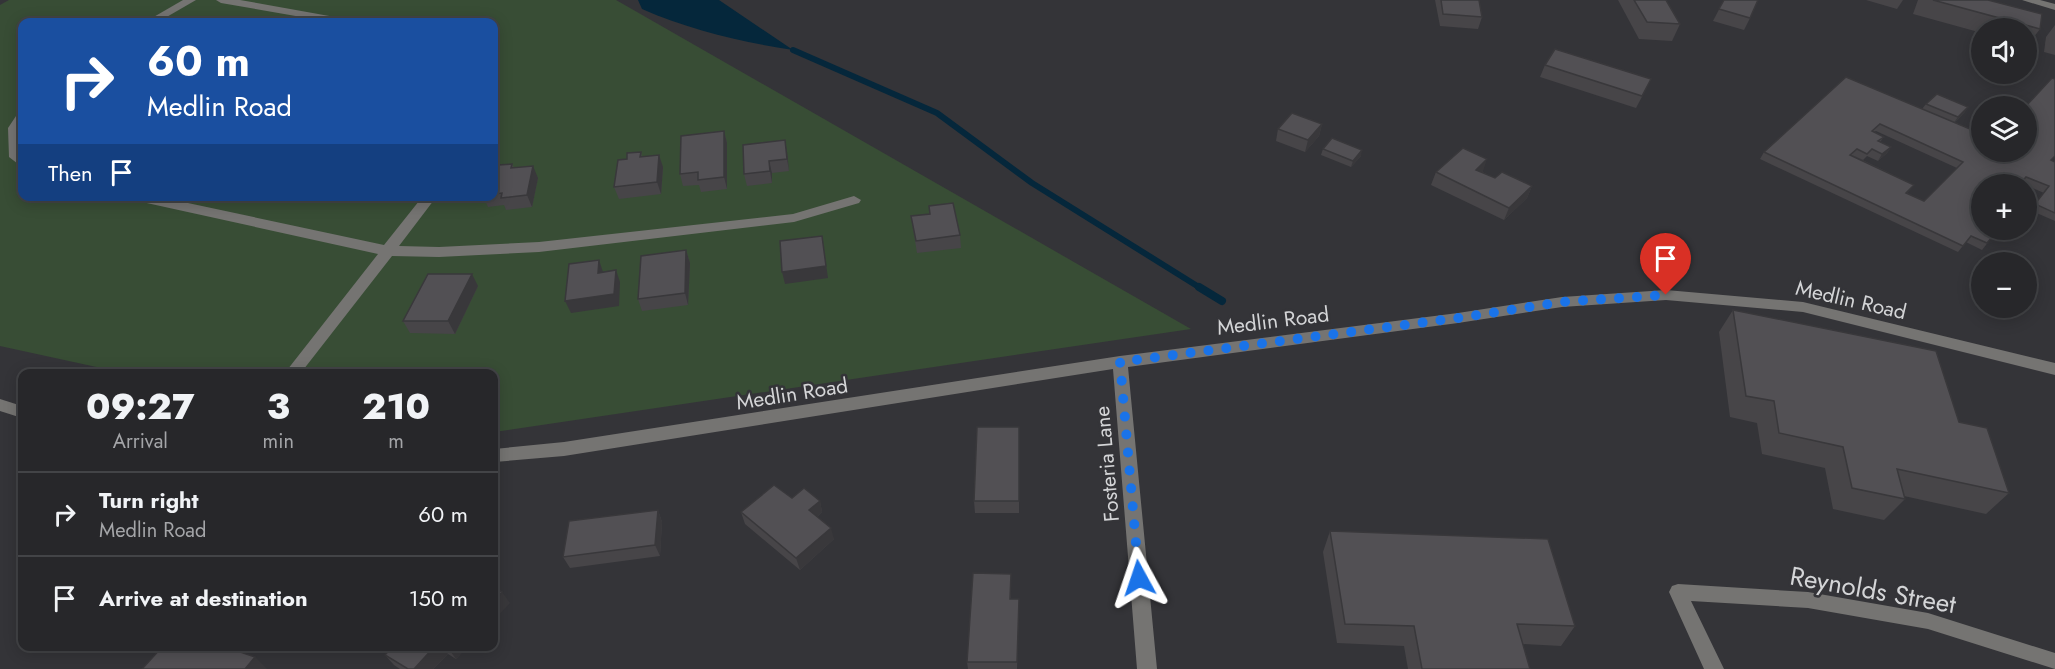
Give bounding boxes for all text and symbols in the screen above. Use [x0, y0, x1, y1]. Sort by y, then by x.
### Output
map controls [1971, 18, 2037, 318]
button: sound [1971, 18, 2037, 84]
text: 60 m [147, 31, 250, 92]
icon: right [48, 42, 126, 120]
text: Medlin Road [147, 87, 292, 126]
button: layers [1971, 96, 2037, 162]
icon: arrive [105, 156, 138, 189]
text: Then [48, 157, 93, 189]
button: + [1971, 174, 2037, 240]
pin [1640, 233, 1691, 295]
icon: arrive [1649, 242, 1682, 275]
button: − [1971, 252, 2037, 318]
street label: Medlin Road [1793, 273, 1909, 327]
street label: Medlin Road [1215, 299, 1331, 343]
street label: Medlin Road [734, 370, 850, 418]
text: 09:27 [86, 380, 195, 432]
text: 3 [267, 380, 290, 432]
text: 210 [362, 380, 430, 432]
street label: Fosteria Lane [1087, 405, 1127, 523]
text: Arrival [113, 427, 168, 456]
text: min [263, 427, 294, 456]
text: m [388, 427, 404, 456]
text: Turn right [99, 484, 199, 516]
icon: right [48, 498, 81, 531]
text: 60 m [418, 498, 468, 530]
text: Medlin Road [99, 516, 206, 545]
position arrow [1107, 546, 1171, 610]
street label: Reynolds Street [1787, 557, 1960, 623]
icon: arrive [48, 582, 81, 615]
text: Arrive at destination [99, 582, 308, 614]
text: 150 m [409, 582, 468, 614]

